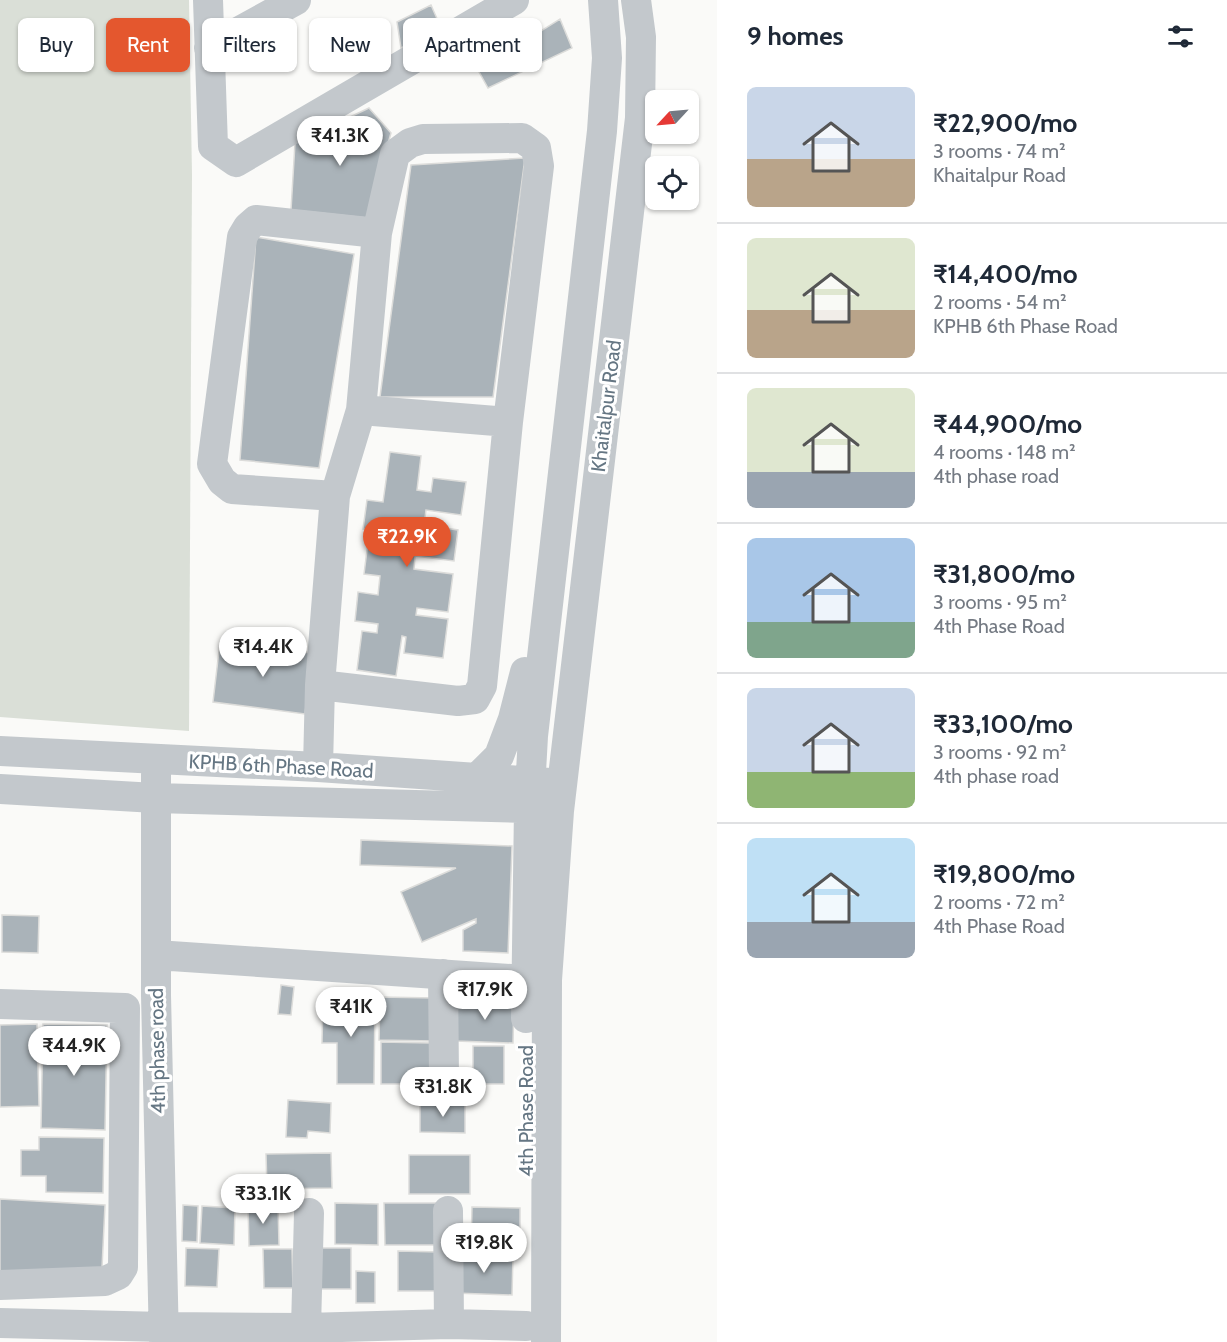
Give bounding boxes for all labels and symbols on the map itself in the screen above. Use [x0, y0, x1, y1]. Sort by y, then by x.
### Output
north arrow [645, 90, 699, 144]
pin: ₹41.3K [291, 116, 389, 167]
street label: Khaitalpur Road [586, 339, 626, 473]
pin: ₹22.9K [358, 517, 456, 568]
pin: ₹14.4K [214, 627, 312, 678]
street label: KPHB 6th Phase Road [188, 749, 374, 783]
pin: ₹17.9K [436, 970, 534, 1021]
pin: ₹41K [315, 987, 387, 1038]
street label: 4th phase road [144, 988, 170, 1114]
pin: ₹44.9K [25, 1026, 123, 1077]
street label: 4th Phase Road [514, 1045, 538, 1177]
pin: ₹31.8K [394, 1067, 492, 1118]
pin: ₹33.1K [214, 1174, 312, 1225]
pin: ₹19.8K [435, 1223, 533, 1274]

